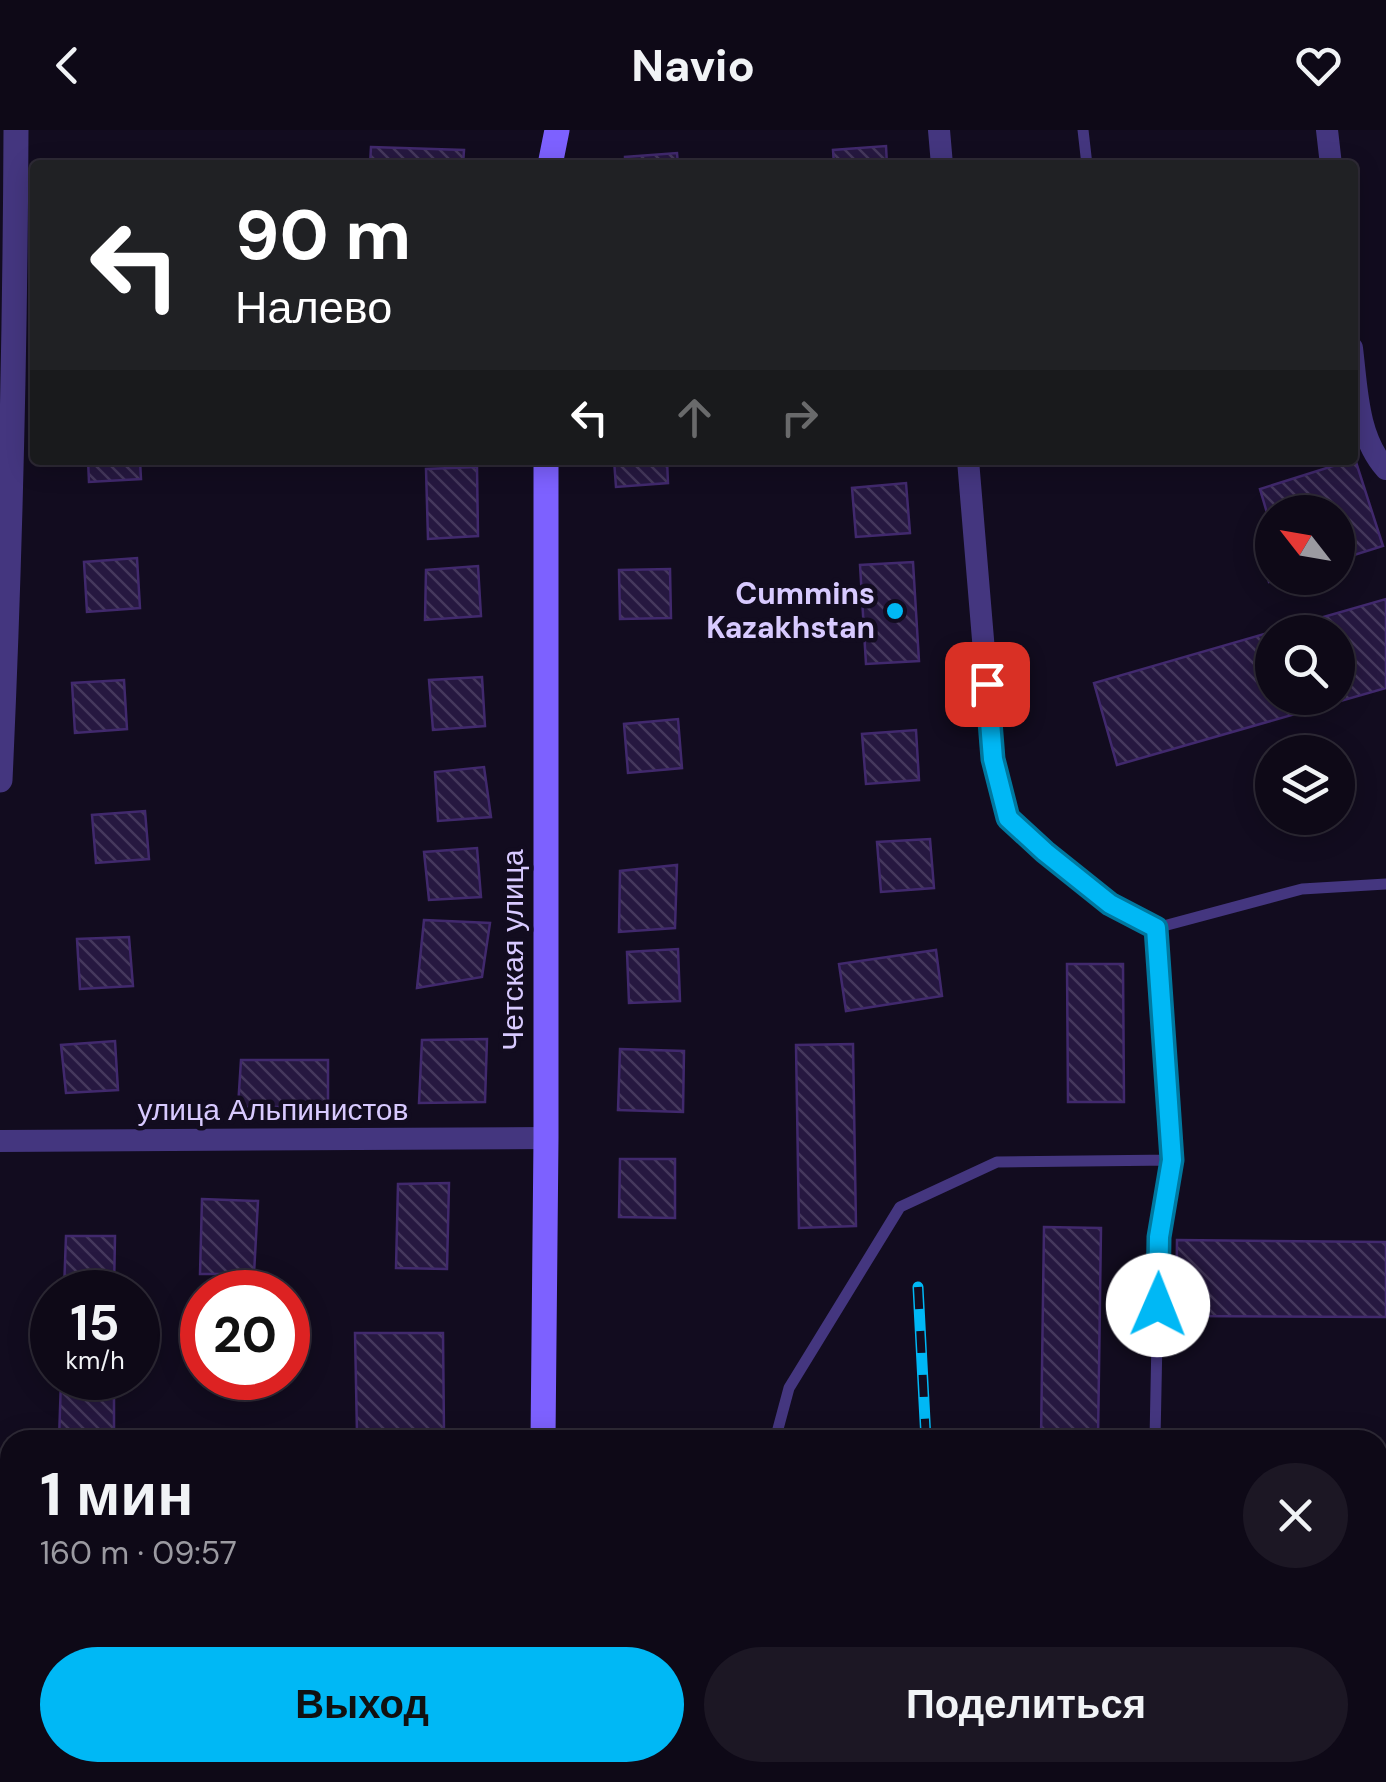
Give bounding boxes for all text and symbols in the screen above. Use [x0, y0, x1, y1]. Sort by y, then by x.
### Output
text: Navio [631, 36, 755, 95]
icon: back [40, 38, 95, 93]
icon: heart [1291, 38, 1346, 93]
text: 90 m [235, 190, 411, 281]
icon: left [70, 200, 200, 330]
text: Налево [235, 278, 392, 337]
icon: left [562, 390, 617, 445]
icon: ahead [667, 390, 722, 445]
icon: right [772, 390, 827, 445]
north arrow [1255, 495, 1355, 595]
map controls [1255, 495, 1355, 835]
place label: Cummins Kazakhstan [706, 574, 875, 647]
marker: Cummins Kazakhstan [884, 600, 906, 622]
button: search [1255, 615, 1355, 715]
pin [945, 642, 1030, 727]
icon: arrive [960, 657, 1015, 712]
button: layers [1255, 735, 1355, 835]
street label: Четская улица [493, 849, 532, 1051]
street label: улица Альпинистов [138, 1090, 408, 1129]
position arrow [1106, 1253, 1210, 1357]
speed limit sign: 20 [180, 1270, 310, 1400]
text: 15 [70, 1290, 120, 1356]
text: km/h [65, 1344, 125, 1377]
text: 1 мин [40, 1455, 193, 1534]
button: close [1243, 1463, 1348, 1568]
text: 160 m · 09:57 [40, 1532, 237, 1574]
button: Выход [40, 1647, 684, 1762]
button: Поделиться [704, 1647, 1348, 1762]

